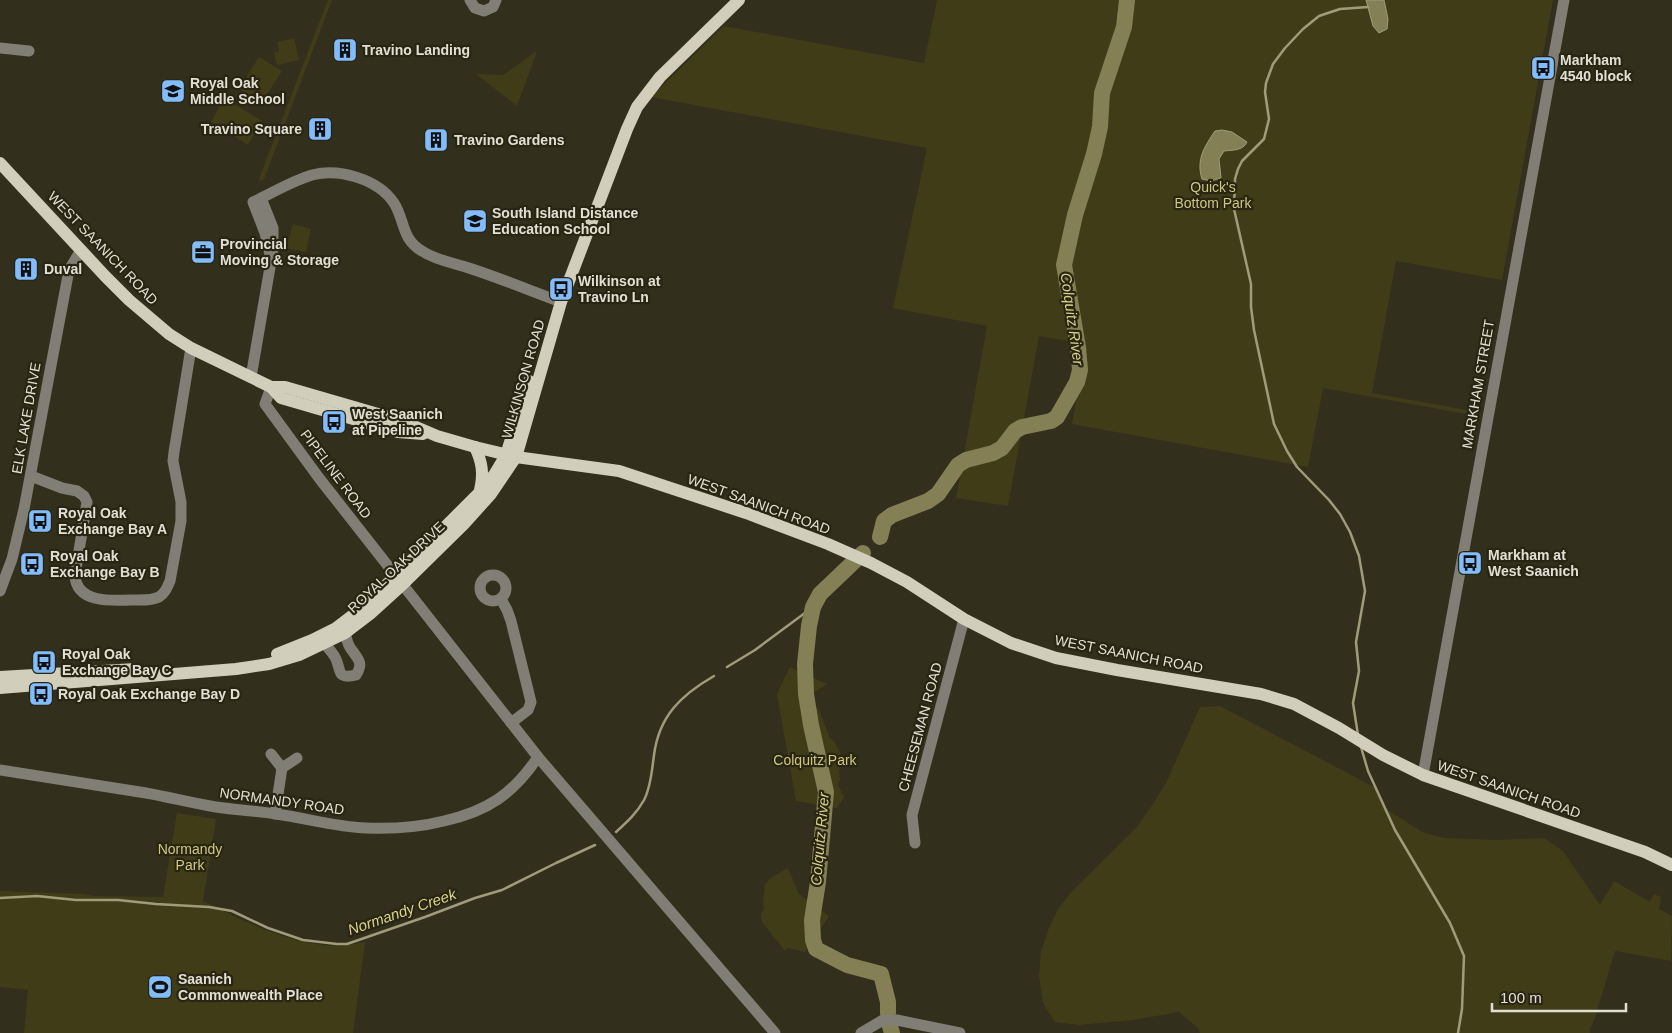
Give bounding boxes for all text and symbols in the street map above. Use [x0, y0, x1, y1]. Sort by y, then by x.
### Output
building icon: Travino Landing [332, 37, 358, 63]
place label: Travino Landing [362, 42, 470, 58]
place label: Markham 4540 block [1560, 52, 1632, 84]
bus stop icon: Markham 4540 block [1530, 55, 1556, 81]
place label: Royal Oak Middle School [190, 75, 285, 107]
school or university icon: Royal Oak Middle School [160, 78, 186, 104]
building icon: Travino Square [307, 116, 333, 142]
place label: Travino Square [201, 121, 302, 137]
building icon: Travino Gardens [423, 127, 449, 153]
place label: Travino Gardens [454, 132, 565, 148]
park label: Quick's Bottom Park [1174, 179, 1253, 211]
street label: WEST SAANICH ROAD [45, 188, 161, 308]
place label: South Island Distance Education School [492, 205, 638, 237]
school or university icon: South Island Distance Education School [462, 208, 488, 234]
place label: Provincial Moving & Storage [220, 236, 339, 268]
office icon: Provincial Moving & Storage [190, 239, 216, 265]
building icon: Duval [13, 256, 39, 282]
place label: Duval [44, 261, 82, 277]
water label: Colquitz River [1058, 272, 1088, 367]
place label: Wilkinson at Travino Ln [578, 273, 661, 305]
bus stop icon: Wilkinson at Travino Ln [548, 276, 574, 302]
street label: WILKINSON ROAD [498, 318, 548, 440]
street label: MARKHAM STREET [1459, 318, 1497, 450]
street label: ELK LAKE DRIVE [8, 361, 44, 475]
place label: West Saanich at Pipeline [352, 406, 443, 438]
bus stop icon: West Saanich at Pipeline [321, 409, 347, 435]
street label: PIPELINE ROAD [297, 426, 375, 522]
street label: WEST SAANICH ROAD [685, 471, 833, 537]
place label: Royal Oak Exchange Bay A [58, 505, 167, 537]
bus stop icon: Royal Oak Exchange Bay A [27, 508, 53, 534]
street label: ROYAL OAK DRIVE [344, 518, 448, 616]
place label: Markham at West Saanich [1488, 547, 1579, 579]
place label: Royal Oak Exchange Bay B [50, 548, 160, 580]
bus stop icon: Markham at West Saanich [1457, 550, 1483, 576]
bus stop icon: Royal Oak Exchange Bay B [19, 551, 45, 577]
street label: WEST SAANICH ROAD [1054, 632, 1204, 676]
place label: Royal Oak Exchange Bay C [62, 646, 172, 678]
bus stop icon: Royal Oak Exchange Bay C [31, 649, 57, 675]
street label: CHEESEMAN ROAD [895, 661, 945, 793]
bus stop icon: Royal Oak Exchange Bay D [28, 681, 54, 707]
place label: Royal Oak Exchange Bay D [58, 686, 240, 702]
park label: Colquitz Park [773, 752, 858, 768]
street label: WEST SAANICH ROAD [1435, 757, 1583, 821]
street label: NORMANDY ROAD [219, 784, 345, 818]
water label: Colquitz River [807, 791, 832, 886]
park label: Normandy Park [158, 841, 222, 873]
water label: Normandy Creek [345, 885, 460, 938]
place label: Saanich Commonwealth Place [178, 971, 323, 1003]
sports icon: Saanich Commonwealth Place [147, 974, 173, 1000]
scale bar [1492, 980, 1626, 1012]
text: 100 m [1500, 989, 1542, 1006]

